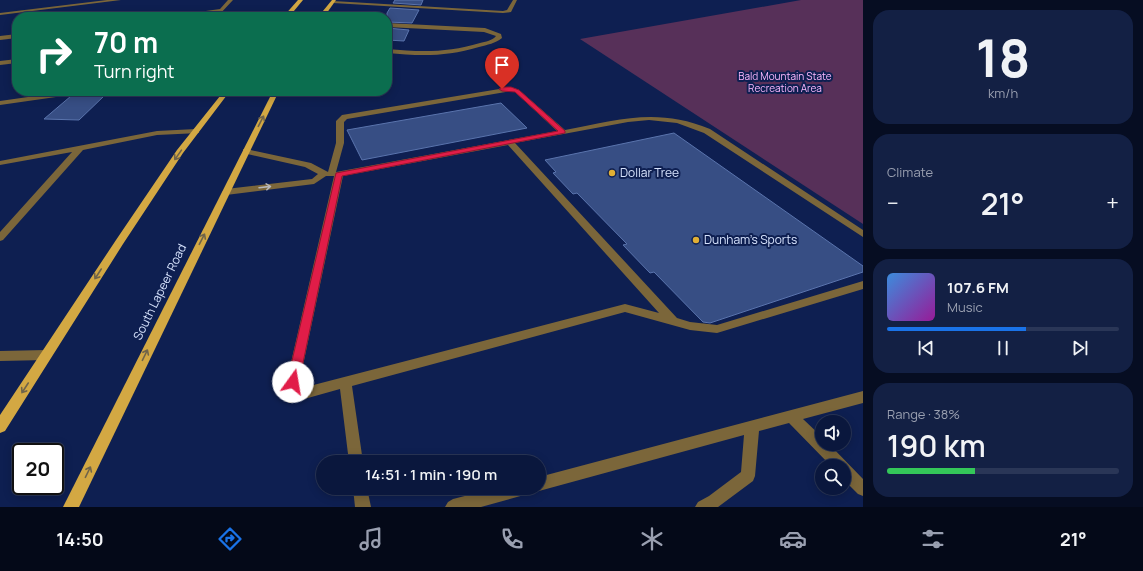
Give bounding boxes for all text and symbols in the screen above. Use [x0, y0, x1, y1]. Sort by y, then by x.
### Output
text: 18 [976, 22, 1030, 93]
text: 70 m [94, 23, 158, 61]
icon: right [28, 28, 80, 80]
pin [485, 48, 519, 89]
icon: arrive [491, 54, 513, 76]
text: Turn right [94, 59, 175, 83]
park label: Bald Mountain State Recreation Area [738, 69, 832, 95]
text: km/h [988, 84, 1018, 102]
one-way arrow [258, 115, 266, 127]
one-way arrow [174, 150, 182, 161]
text: Climate [887, 163, 933, 181]
place label: Dollar Tree [620, 164, 679, 181]
marker: Dollar Tree [607, 168, 617, 178]
one-way arrow [258, 183, 271, 191]
text: 21° [981, 183, 1024, 224]
text: − [887, 188, 899, 218]
text: + [1106, 188, 1119, 218]
place label: Dunham's Sports [704, 231, 797, 248]
one-way arrow [199, 233, 207, 245]
marker: Dunham's Sports [691, 235, 701, 245]
street label: South Lapeer Road [129, 241, 190, 343]
one-way arrow [94, 269, 102, 280]
text: 107.6 FM [947, 277, 1009, 298]
text: Music [947, 298, 983, 316]
icon: previous [915, 337, 937, 359]
icon: pause [992, 337, 1014, 359]
icon: next [1069, 337, 1091, 359]
one-way arrow [142, 350, 149, 362]
position arrow [272, 361, 314, 403]
one-way arrow [21, 382, 29, 393]
text: Range · 38% [887, 405, 960, 423]
map controls [815, 415, 851, 495]
button: sound [815, 415, 851, 451]
text: 190 km [887, 425, 986, 466]
speed limit sign: 20 [12, 443, 64, 495]
button: search [815, 459, 851, 495]
text: 14:51 · 1 min · 190 m [365, 464, 497, 485]
one-way arrow [85, 466, 92, 478]
icon: directions [216, 525, 244, 553]
icon: music [357, 525, 385, 553]
icon: phone [498, 525, 526, 553]
icon: climate [638, 525, 666, 553]
icon: car [779, 525, 807, 553]
icon: filters [919, 525, 947, 553]
text: 14:50 [56, 527, 104, 551]
text: 21° [1060, 527, 1087, 551]

